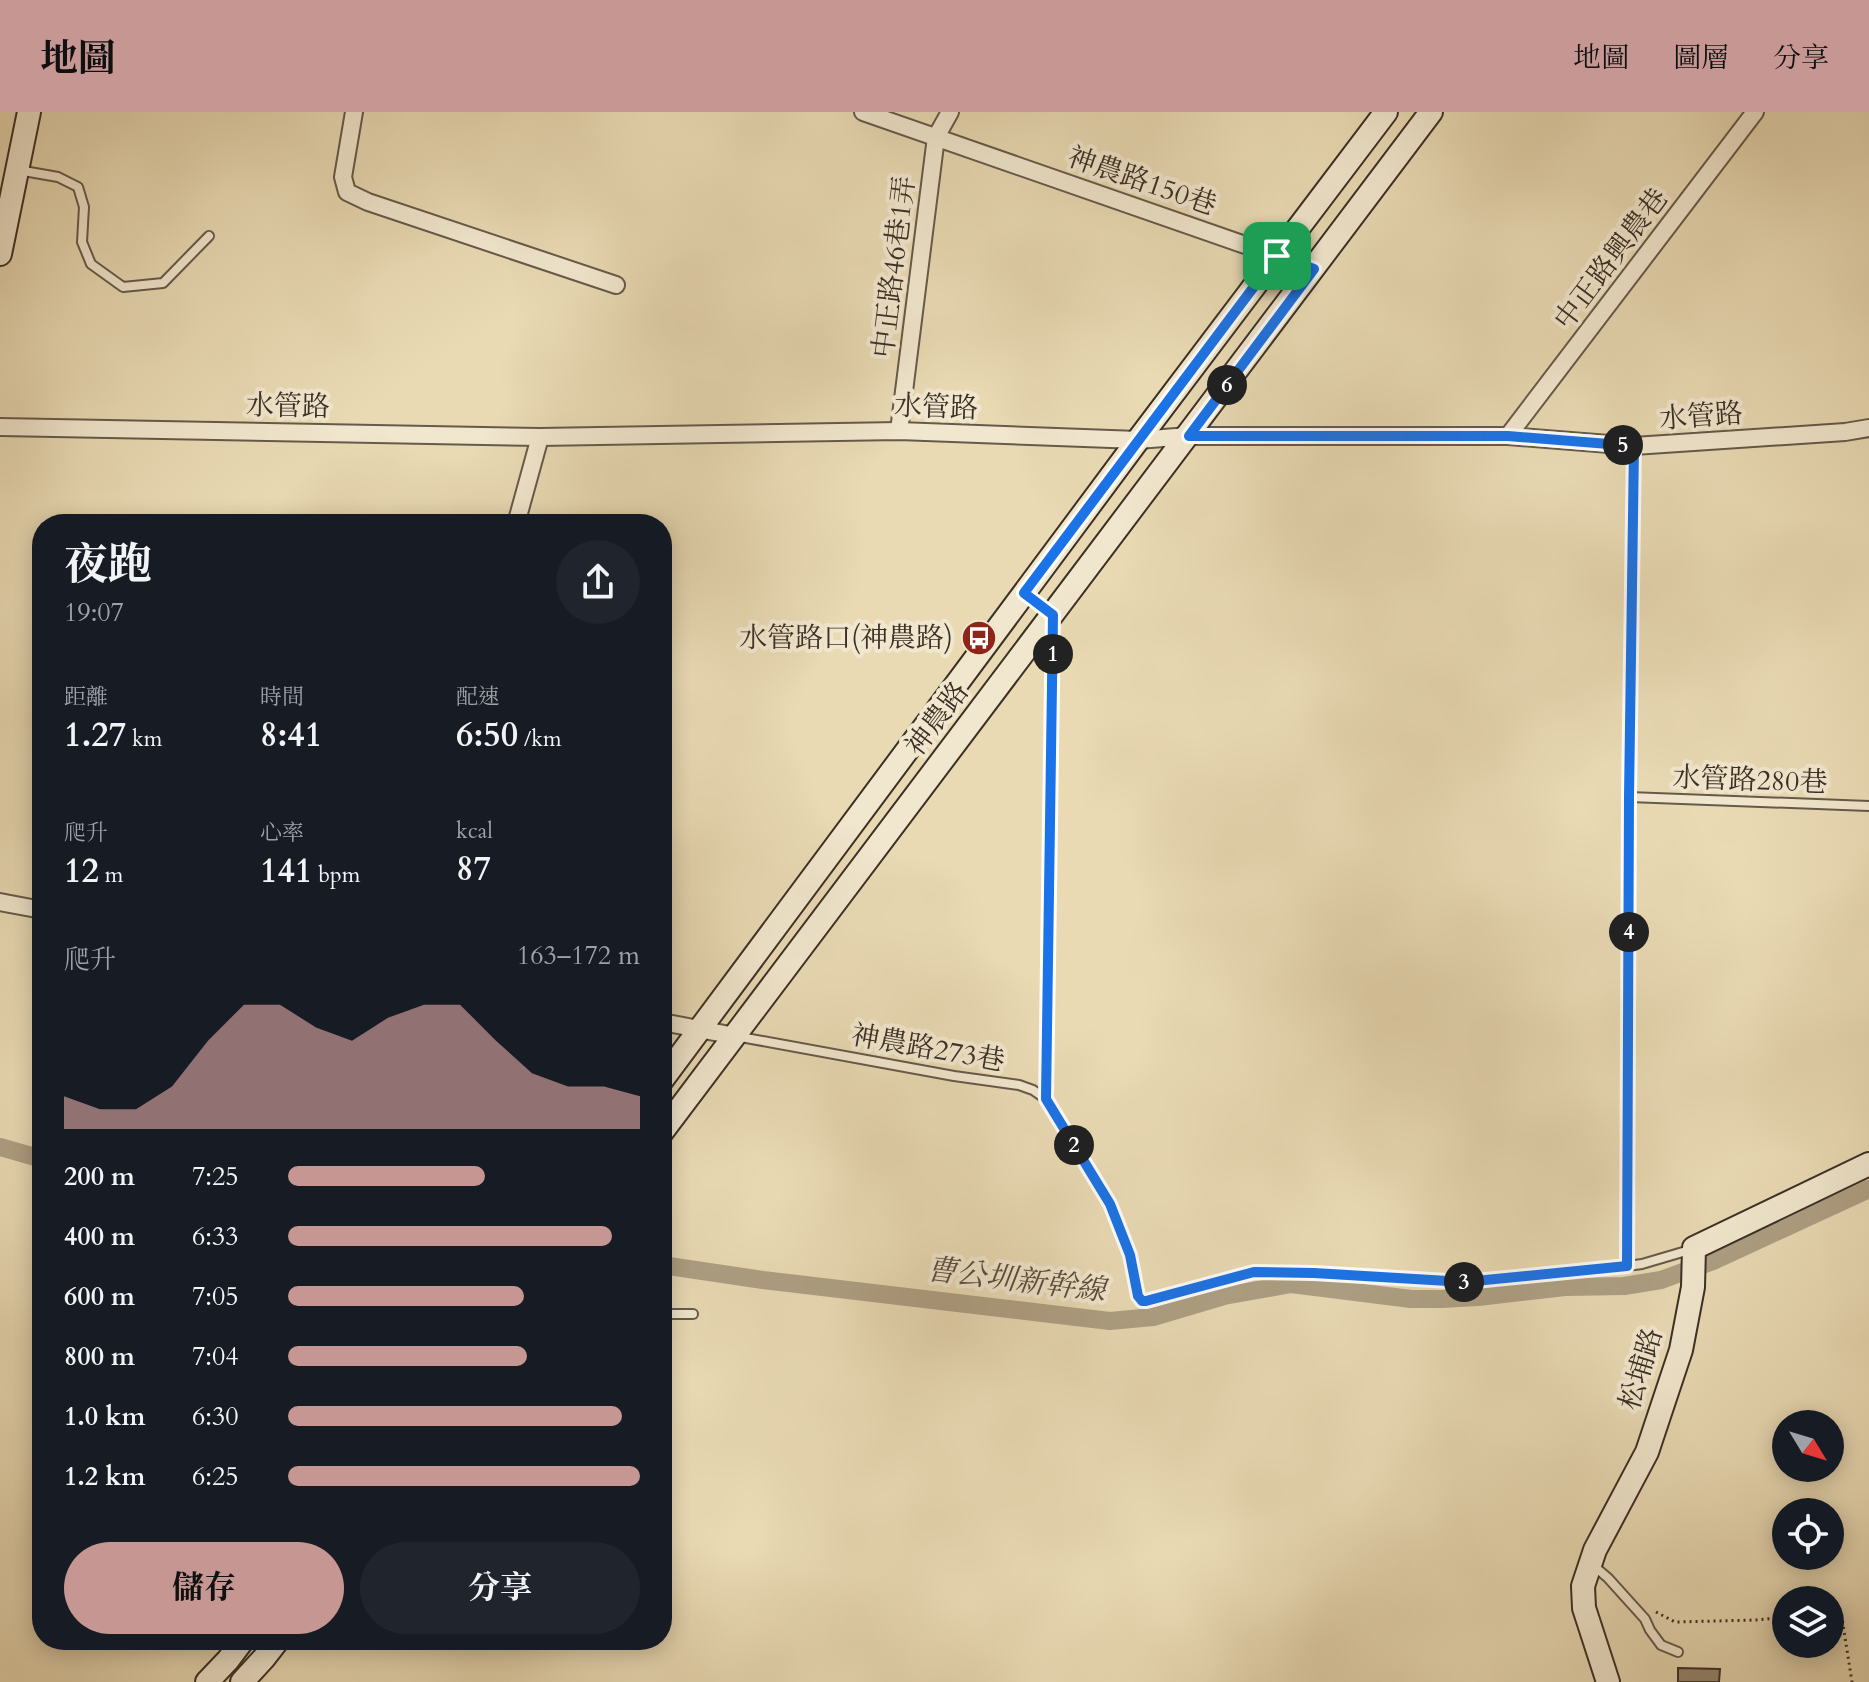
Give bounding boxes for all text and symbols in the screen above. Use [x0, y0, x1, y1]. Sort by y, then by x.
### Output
text: 地圖 [40, 33, 116, 85]
text: 地圖 [1573, 39, 1629, 77]
text: 圖層 [1673, 39, 1729, 77]
text: 分享 [1773, 39, 1829, 77]
street label: 神農路150巷 [1063, 138, 1221, 224]
street label: 中正路46巷1弄 [864, 174, 924, 360]
street label: 中正路興農巷 [1545, 180, 1677, 338]
pin [1243, 222, 1311, 290]
icon: arrive [1255, 234, 1299, 278]
pin: 6 [1207, 365, 1247, 405]
text: 6 [1221, 370, 1233, 400]
street label: 水管路 [246, 386, 330, 426]
street label: 水管路 [893, 387, 979, 427]
street label: 水管路 [1658, 394, 1744, 438]
pin: 5 [1603, 425, 1643, 465]
text: 5 [1617, 430, 1629, 460]
text: 夜跑 [64, 535, 152, 595]
button: share [556, 540, 640, 624]
text: 19:07 [64, 595, 124, 630]
place label: 水管路口(神農路) [739, 619, 953, 657]
bus stop icon: 水管路口(神農路) [960, 619, 998, 657]
pin: 1 [1033, 634, 1073, 674]
text: 1 [1047, 639, 1059, 669]
street label: 神農路 [897, 674, 977, 764]
text: 距離 [64, 682, 108, 712]
text: 時間 [260, 682, 304, 712]
text: 配速 [456, 682, 500, 712]
text: 1.27 [64, 712, 126, 758]
text: 8:41 [260, 712, 322, 758]
text: 6:50 [456, 712, 518, 758]
text: km [126, 724, 162, 754]
text: /km [518, 724, 562, 754]
street label: 水管路280巷 [1672, 758, 1828, 802]
text: kcal [456, 816, 493, 846]
text: 爬升 [64, 818, 108, 848]
text: 心率 [260, 818, 304, 848]
text: 87 [456, 846, 491, 892]
text: 12 [64, 848, 99, 894]
text: 141 [260, 848, 312, 894]
text: m [99, 860, 123, 890]
text: bpm [312, 860, 360, 890]
pin: 4 [1609, 912, 1649, 952]
text: 4 [1623, 917, 1635, 947]
text: 163–172 m [517, 938, 640, 973]
text: 爬升 [64, 942, 116, 977]
street label: 神農路273巷 [848, 1016, 1008, 1080]
pin: 2 [1054, 1125, 1094, 1165]
text: 2 [1068, 1130, 1080, 1160]
text: 200 m [64, 1159, 135, 1194]
text: 7:25 [192, 1159, 239, 1194]
text: 400 m [64, 1219, 135, 1254]
text: 6:33 [192, 1219, 239, 1254]
water label: 曹公圳新幹線 [924, 1249, 1111, 1312]
pin: 3 [1444, 1262, 1484, 1302]
text: 3 [1458, 1267, 1470, 1297]
text: 600 m [64, 1279, 135, 1314]
text: 7:05 [192, 1279, 239, 1314]
street label: 松埔路 [1611, 1323, 1671, 1415]
text: 800 m [64, 1339, 135, 1374]
text: 7:04 [192, 1339, 239, 1374]
text: 1.0 km [64, 1399, 145, 1434]
text: 6:30 [192, 1399, 239, 1434]
north arrow [1772, 1410, 1844, 1482]
map controls [1772, 1410, 1844, 1658]
text: 1.2 km [64, 1459, 145, 1494]
text: 6:25 [192, 1459, 239, 1494]
button: locate [1772, 1498, 1844, 1570]
button: 儲存 [64, 1542, 344, 1634]
button: 分享 [360, 1542, 640, 1634]
button: layers [1772, 1586, 1844, 1658]

